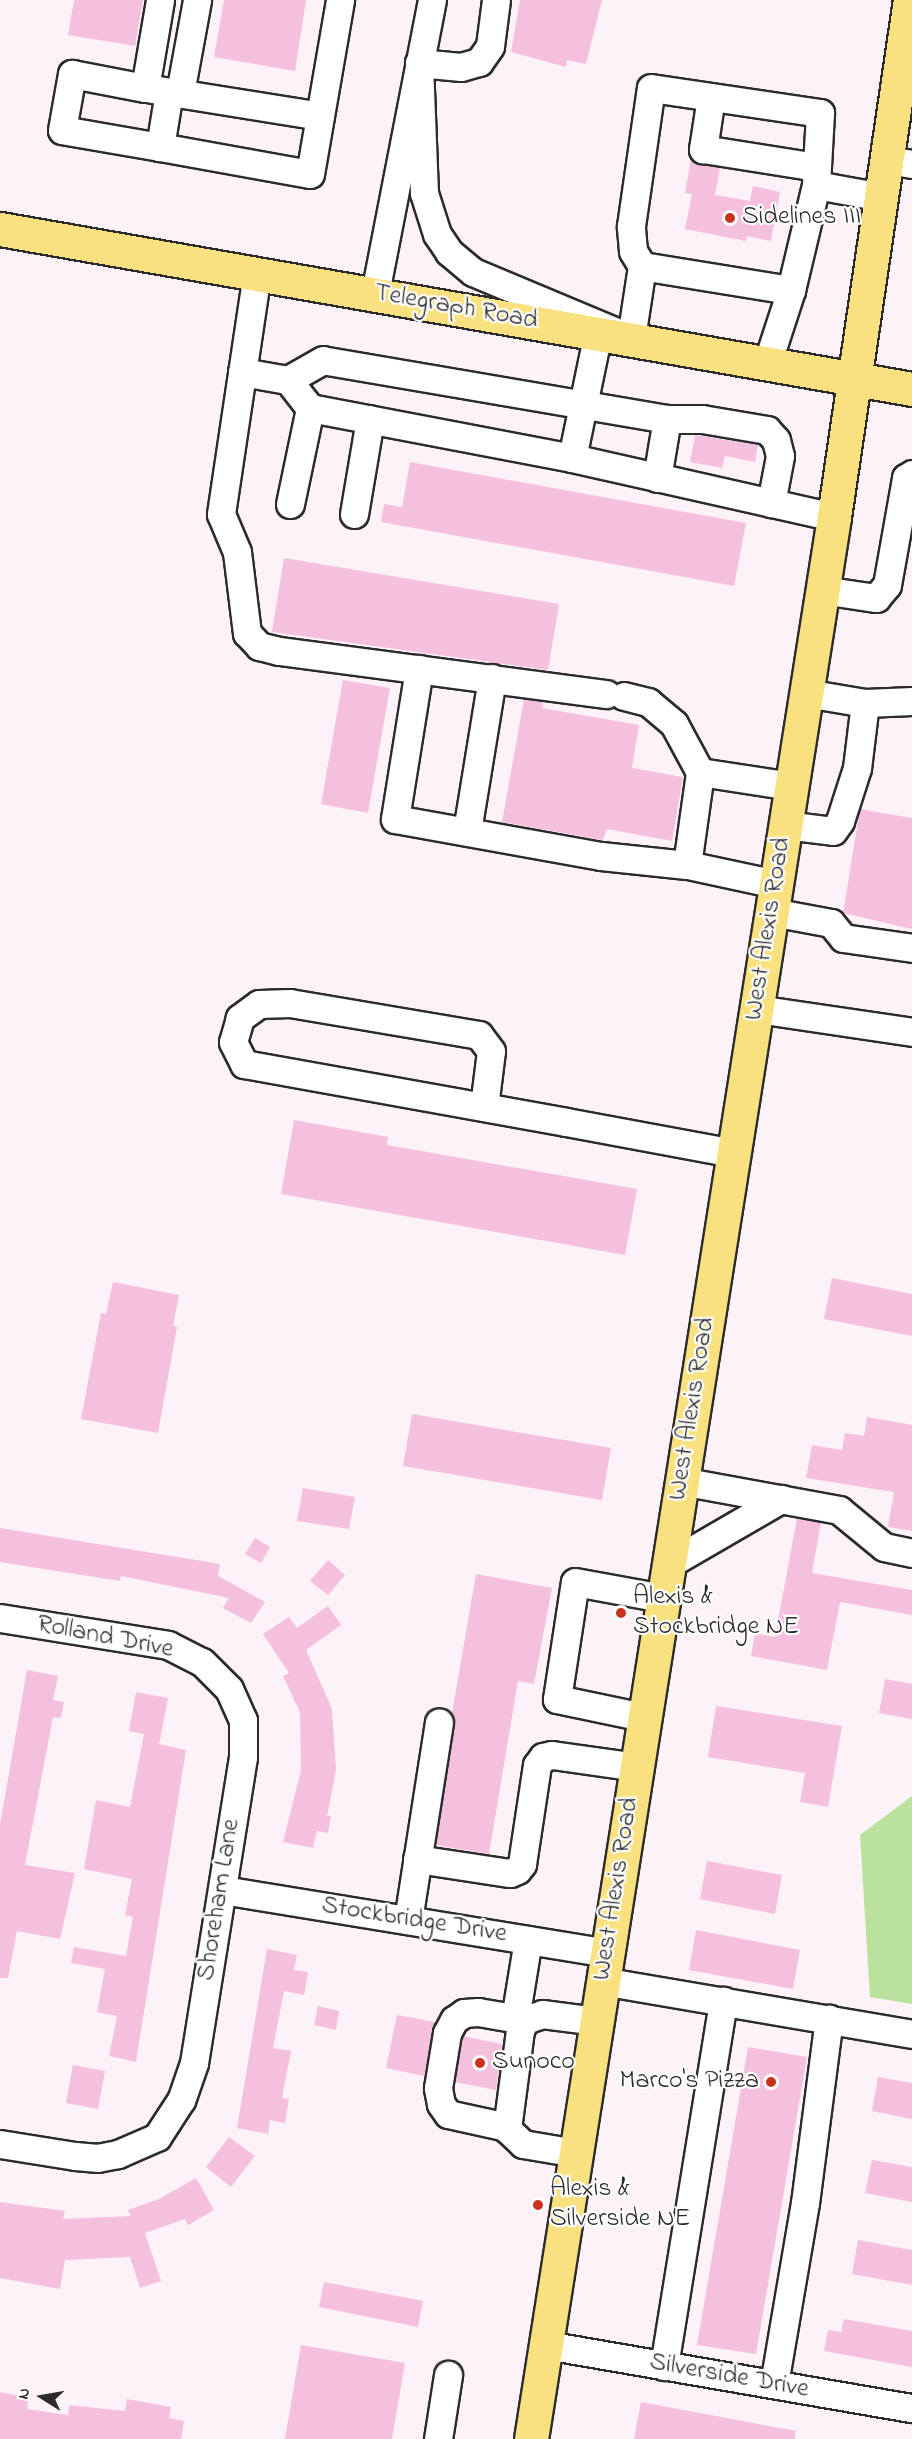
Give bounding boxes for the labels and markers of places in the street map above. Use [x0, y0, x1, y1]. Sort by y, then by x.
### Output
place label: Sidelines III [742, 202, 861, 234]
marker: Sidelines III [723, 211, 737, 225]
place label: Alexis & Stockbridge NE [633, 1582, 799, 1643]
marker: Alexis & Stockbridge NE [614, 1606, 628, 1620]
place label: Sunoco [492, 2047, 575, 2079]
marker: Sunoco [473, 2056, 487, 2070]
place label: Marco's Pizza [620, 2066, 759, 2098]
marker: Marco's Pizza [764, 2075, 778, 2089]
place label: Alexis & Silverside NE [550, 2174, 690, 2236]
marker: Alexis & Silverside NE [531, 2198, 545, 2212]

